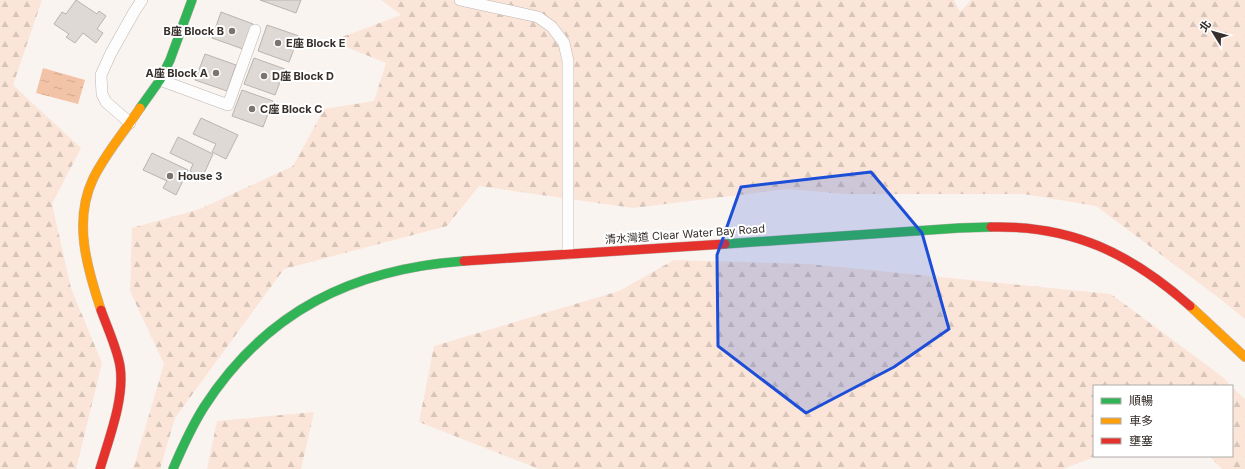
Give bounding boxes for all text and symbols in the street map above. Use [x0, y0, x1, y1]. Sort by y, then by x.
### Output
north arrow [1193, 12, 1233, 52]
text: 北 [1196, 17, 1214, 35]
place label: B座 Block B [163, 24, 224, 38]
marker: B座 Block B [227, 26, 237, 36]
place label: E座 Block E [286, 36, 346, 50]
marker: E座 Block E [273, 38, 283, 48]
place label: A座 Block A [146, 66, 208, 80]
marker: A座 Block A [211, 68, 221, 78]
place label: D座 Block D [272, 69, 334, 83]
marker: D座 Block D [259, 71, 269, 81]
place label: C座 Block C [260, 102, 322, 116]
marker: C座 Block C [247, 104, 257, 114]
place label: House 3 [178, 169, 222, 183]
marker: House 3 [165, 171, 175, 181]
street label: 清水灣道 Clear Water Bay Road [605, 221, 765, 247]
legend [1093, 385, 1233, 457]
text: 順暢 [1129, 393, 1153, 408]
text: 車多 [1129, 413, 1153, 428]
text: 壅塞 [1129, 433, 1153, 448]

